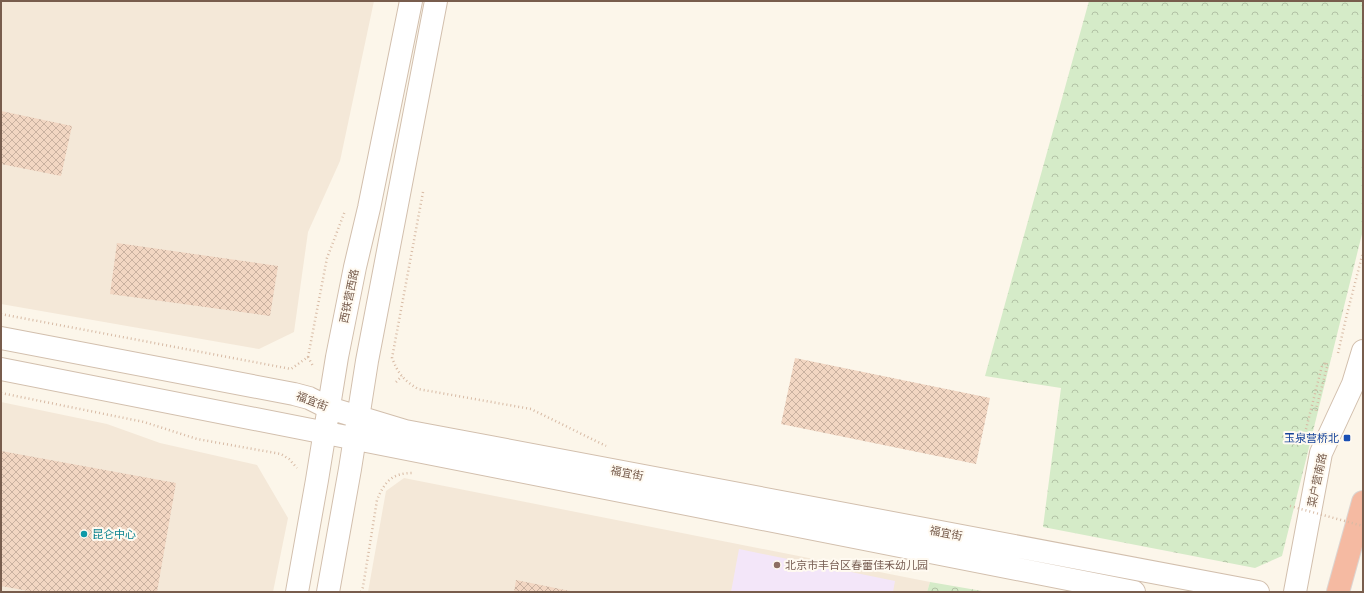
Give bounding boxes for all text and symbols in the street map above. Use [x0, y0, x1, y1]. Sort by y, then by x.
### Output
street label: 西铁营西路 [336, 268, 362, 324]
street label: 福宜街 [294, 389, 330, 413]
place label: 玉泉营桥北 [1284, 431, 1339, 445]
marker: 玉泉营桥北 [1342, 433, 1352, 443]
street label: 菜户营南路 [1304, 452, 1330, 508]
street label: 福宜街 [609, 463, 645, 483]
street label: 福宜街 [928, 523, 964, 543]
place label: 昆仑中心 [92, 527, 136, 541]
marker: 昆仑中心 [79, 529, 89, 539]
place label: 北京市丰台区春蕾佳禾幼儿园 [785, 558, 928, 572]
marker: 北京市丰台区春蕾佳禾幼儿园 [772, 560, 782, 570]

